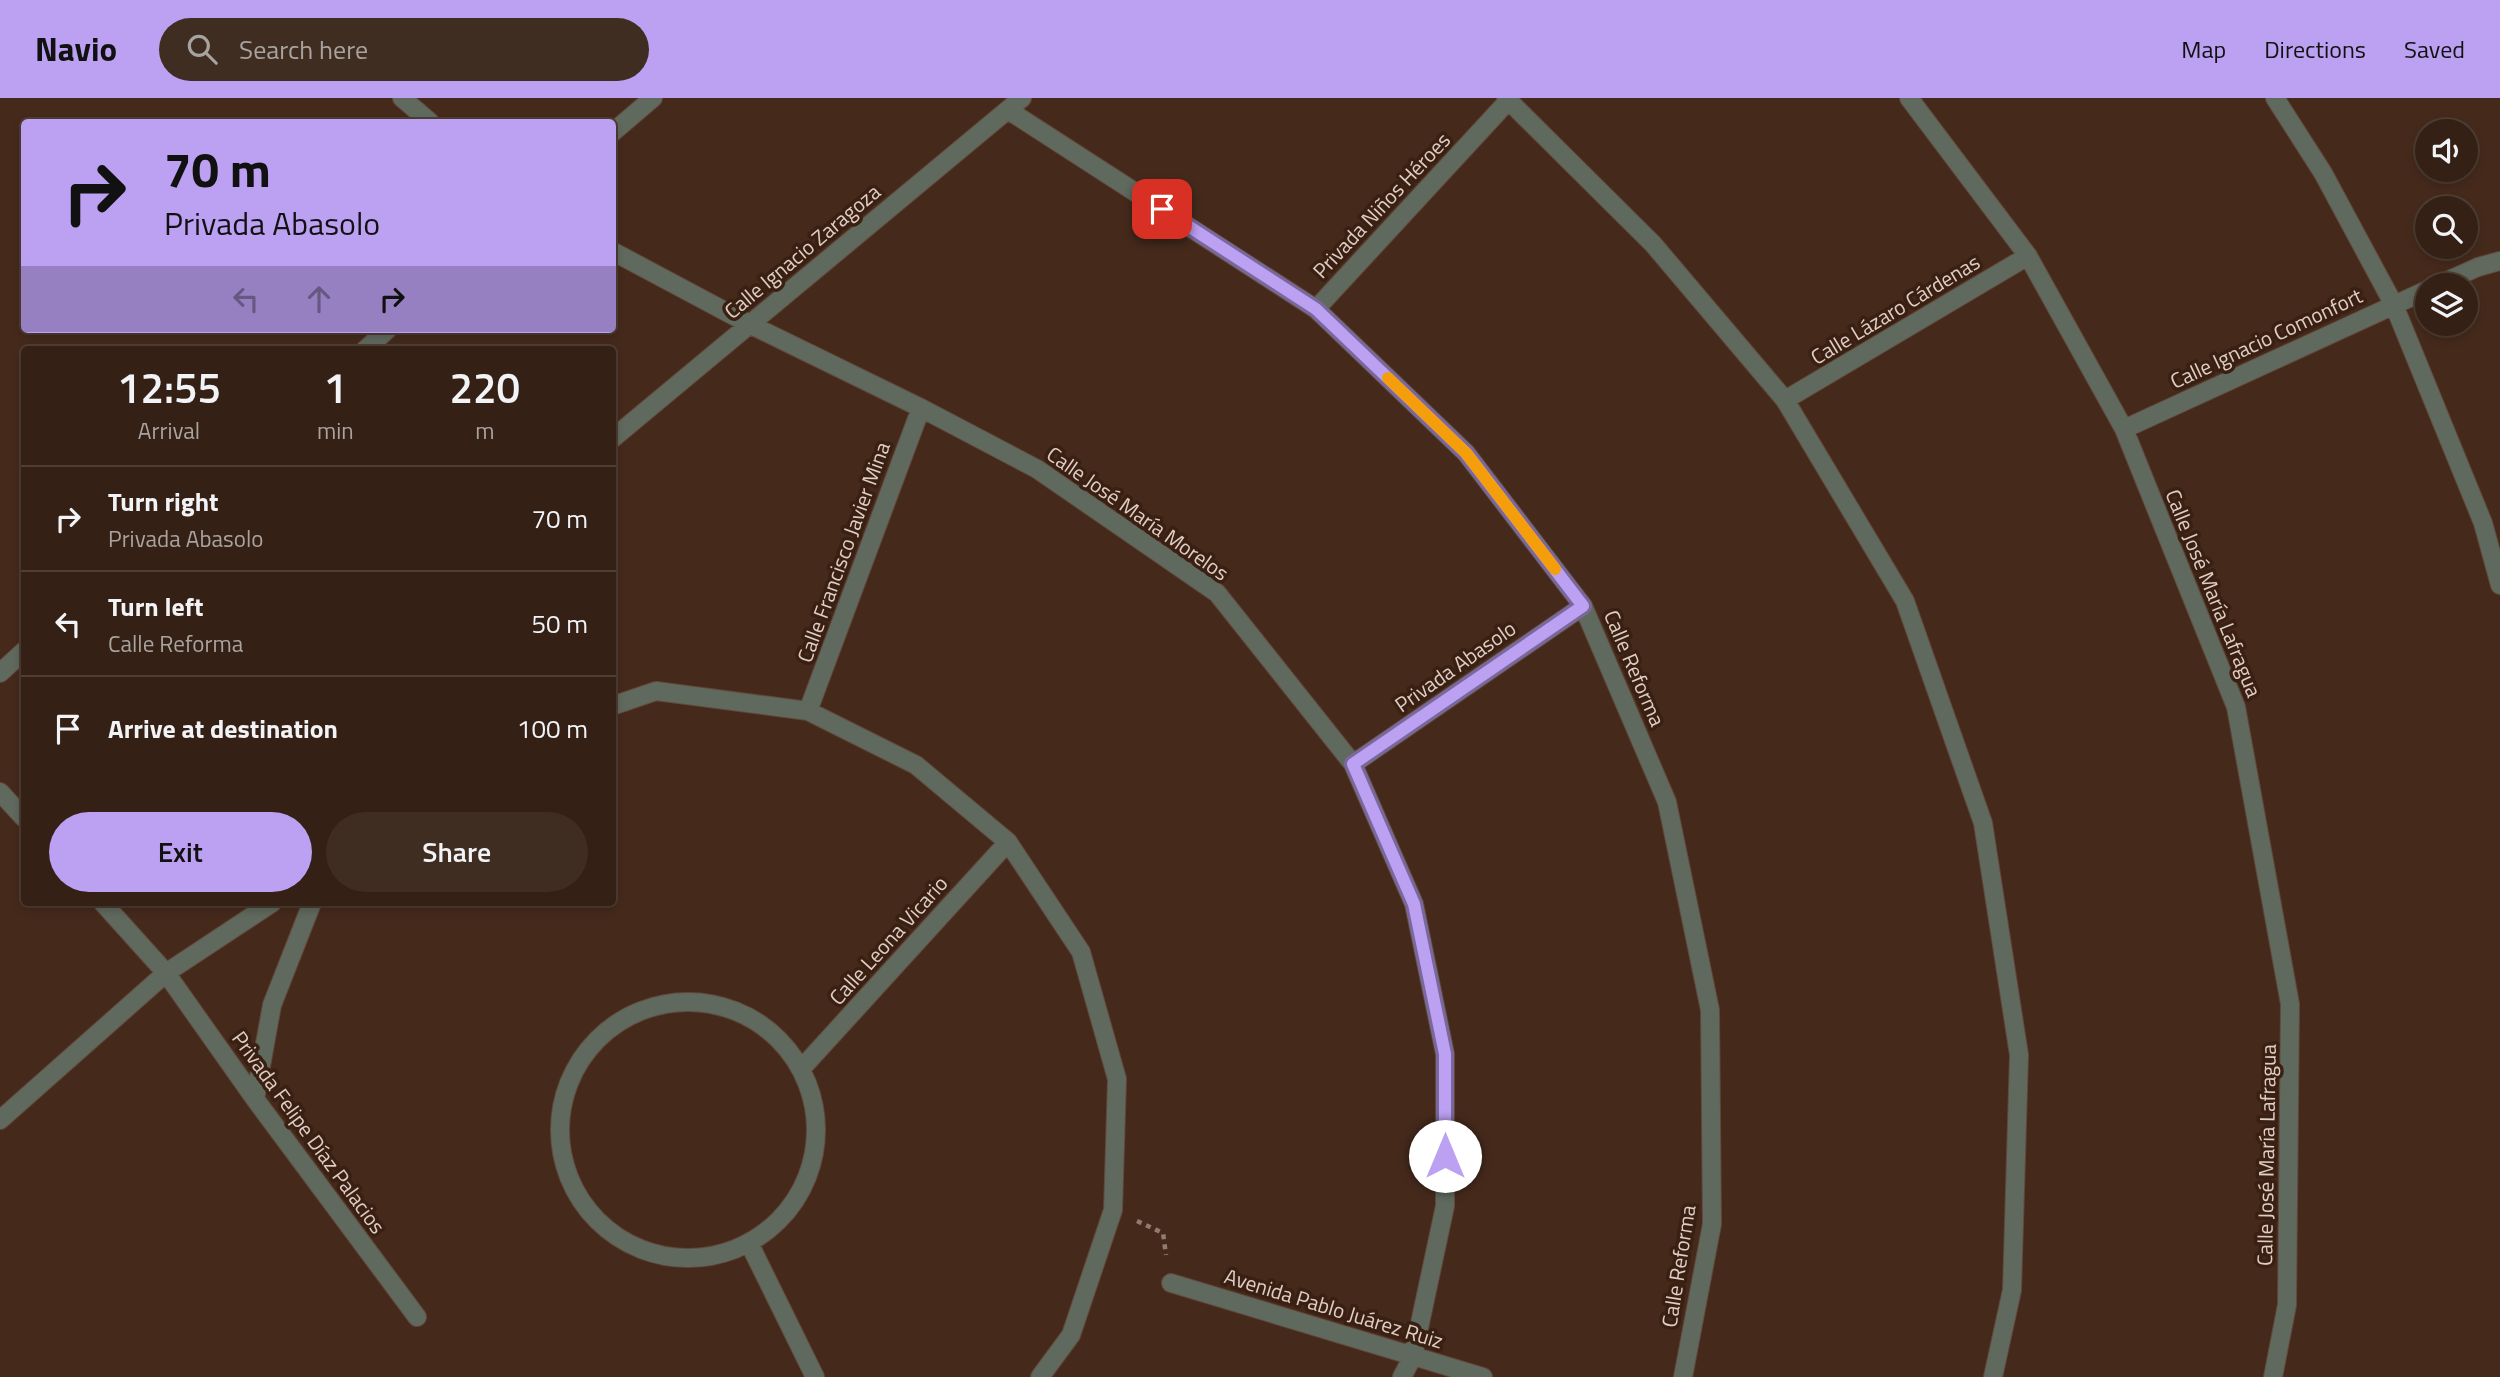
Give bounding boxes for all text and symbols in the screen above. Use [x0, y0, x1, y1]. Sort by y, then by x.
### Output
search box [159, 18, 649, 81]
text: Navio [35, 24, 117, 74]
icon: search [183, 30, 221, 68]
text: Search here [239, 30, 368, 69]
text: Map [2181, 31, 2226, 67]
text: Directions [2264, 31, 2366, 67]
text: Saved [2404, 31, 2465, 67]
map controls [2415, 119, 2478, 336]
button: sound [2415, 119, 2478, 182]
street label: Privada Niños Héroes [1305, 125, 1457, 285]
text: 70 m [164, 131, 271, 206]
icon: right [49, 147, 140, 238]
street label: Calle Ignacio Zaragoza [717, 176, 887, 326]
pin [1132, 179, 1192, 239]
icon: arrive [1143, 190, 1181, 228]
button: search [2415, 196, 2478, 259]
text: Privada Abasolo [164, 199, 380, 247]
street label: Calle Lázaro Cárdenas [1804, 246, 1986, 372]
button: layers [2415, 273, 2478, 336]
street label: Calle Ignacio Comonfort [2165, 279, 2368, 397]
icon: left [227, 280, 265, 318]
icon: ahead [300, 280, 338, 318]
icon: right [373, 280, 411, 318]
text: 12:55 [117, 355, 221, 419]
text: 1 [324, 355, 347, 419]
text: 220 [450, 355, 520, 419]
text: Arrival [138, 413, 200, 448]
text: min [317, 413, 354, 448]
text: m [475, 413, 494, 448]
street label: Calle Francisco Javier Mina [788, 437, 898, 667]
street label: Calle José María Morelos [1040, 438, 1236, 588]
text: Turn right [108, 482, 219, 521]
street label: Calle José María Lafragua [2158, 484, 2271, 702]
text: 70 m [531, 499, 588, 538]
icon: right [49, 500, 87, 538]
text: Privada Abasolo [108, 521, 263, 556]
text: Turn left [108, 587, 203, 626]
text: 50 m [531, 604, 588, 643]
icon: left [49, 605, 87, 643]
street label: Calle Reforma [1596, 605, 1674, 731]
street label: Privada Abasolo [1388, 612, 1522, 720]
text: Calle Reforma [108, 626, 243, 661]
text: Arrive at destination [108, 709, 338, 748]
text: 100 m [517, 709, 588, 748]
icon: arrive [49, 710, 87, 748]
button: Exit [49, 812, 312, 892]
button: Share [326, 812, 588, 892]
street label: Calle Leona Vicario [821, 868, 955, 1012]
street label: Privada Felipe Díaz Palacios [224, 1024, 394, 1240]
street label: Calle José María Lafragua [2248, 1043, 2284, 1266]
position arrow [1408, 1119, 1482, 1193]
street label: Calle Reforma [1653, 1202, 1704, 1329]
street label: Avenida Pablo Juárez Ruiz [1221, 1260, 1447, 1356]

